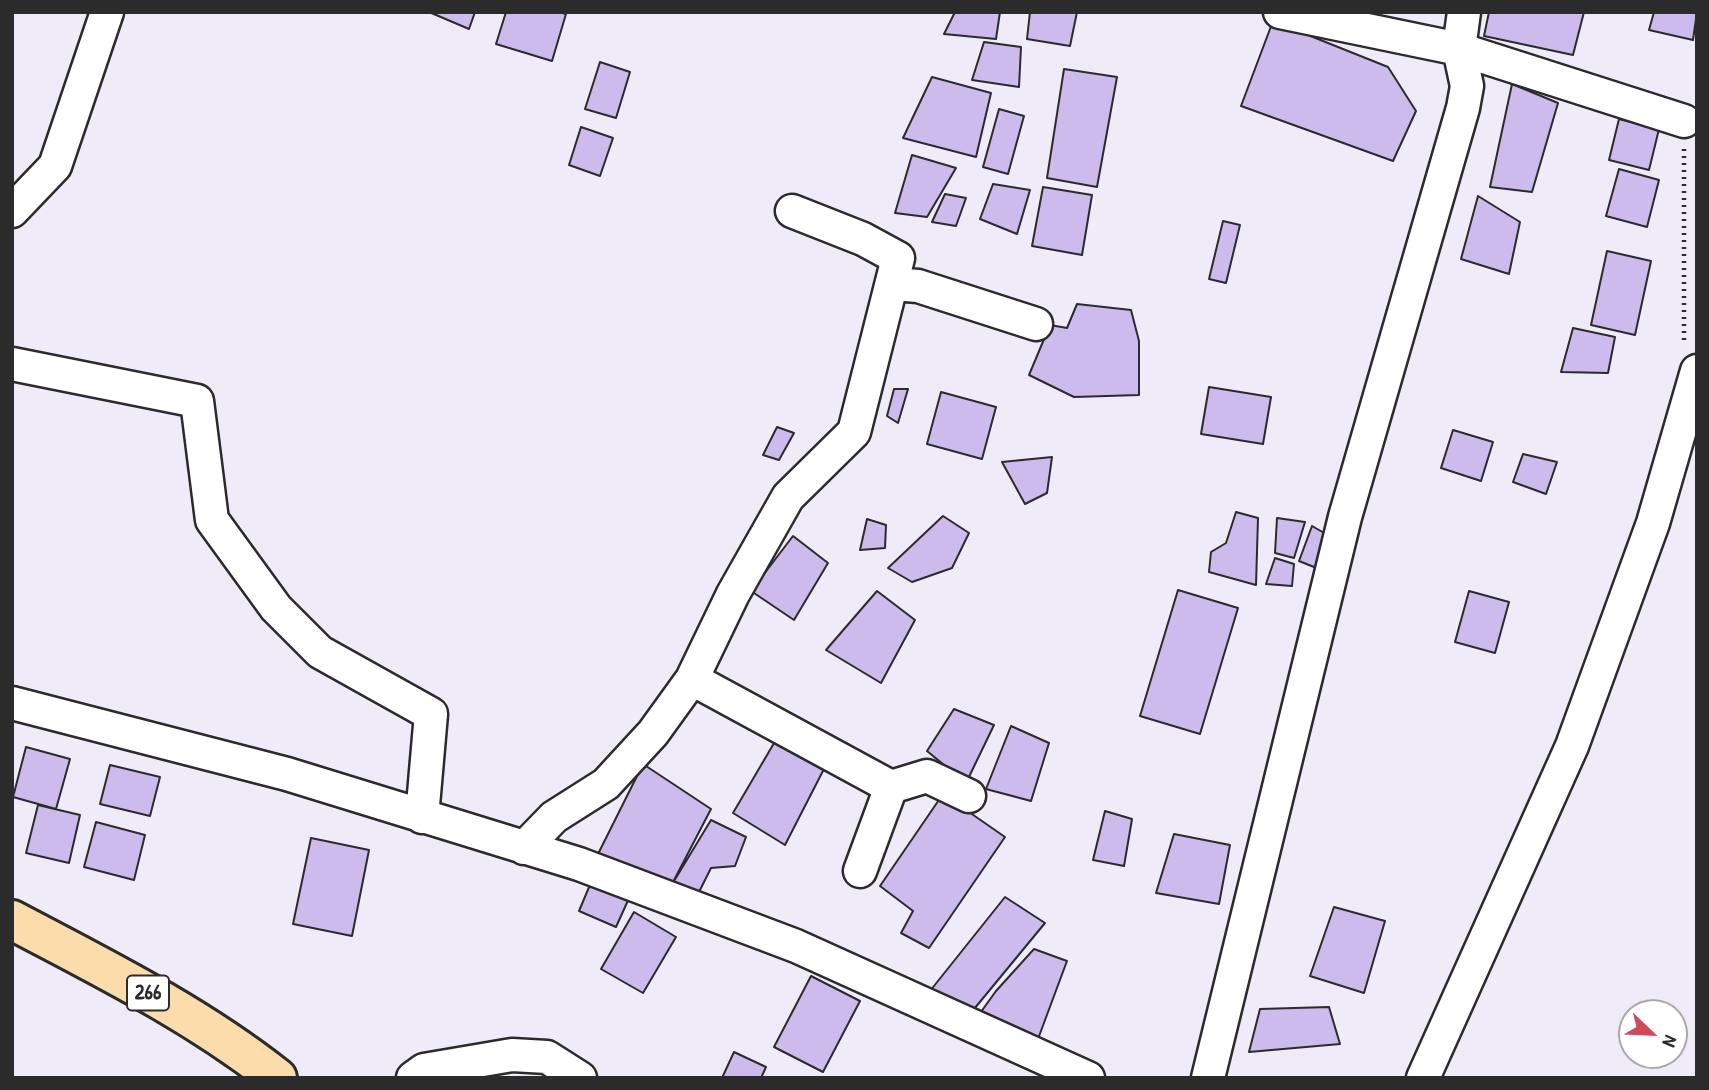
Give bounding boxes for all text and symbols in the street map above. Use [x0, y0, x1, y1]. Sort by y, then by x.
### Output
road number: 266 [127, 976, 169, 1010]
north arrow [1618, 999, 1688, 1069]
text: N [1657, 1032, 1684, 1051]

